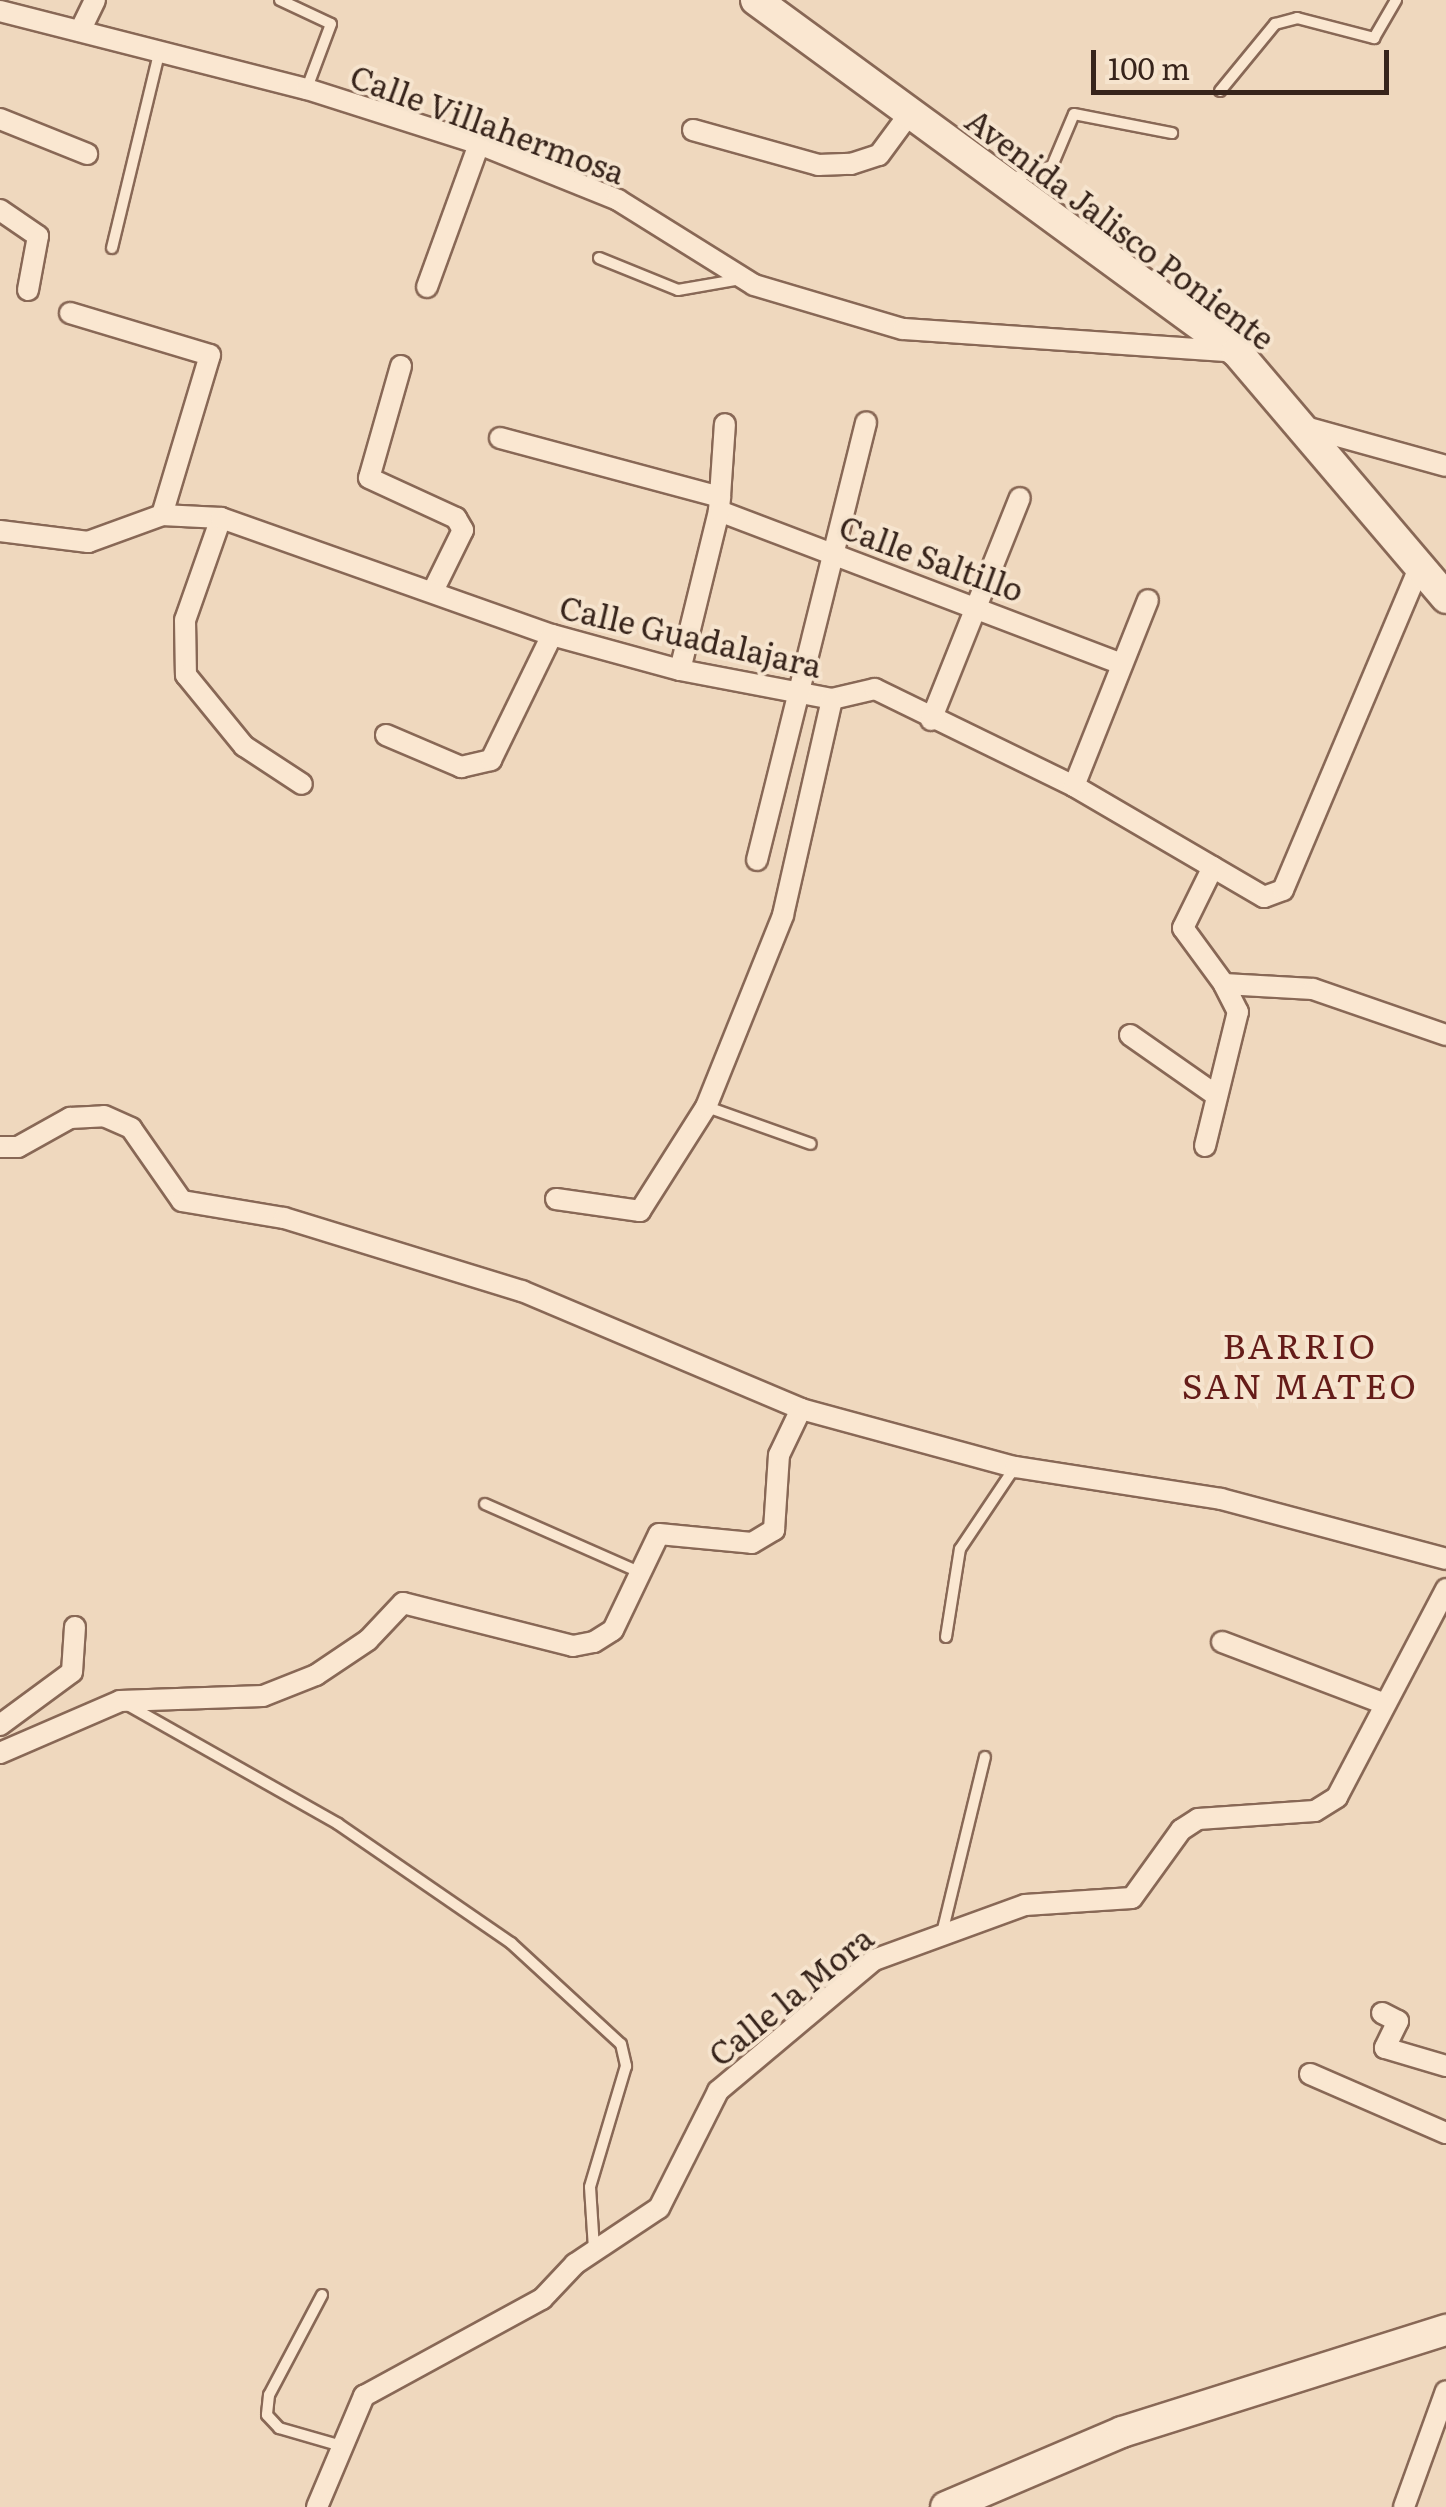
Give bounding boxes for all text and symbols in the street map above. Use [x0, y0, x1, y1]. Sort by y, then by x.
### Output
scale bar [1096, 30, 1394, 92]
text: 100 m [1108, 45, 1190, 89]
street label: Calle Villahermosa [346, 56, 630, 190]
street label: Avenida Jalisco Poniente [959, 99, 1283, 357]
street label: Calle Saltillo [835, 506, 1029, 608]
street label: Calle Guadalajara [556, 586, 826, 684]
district label: BARRIO SAN MATEO [1182, 1323, 1418, 1405]
street label: Calle la Mora [700, 1917, 880, 2073]

